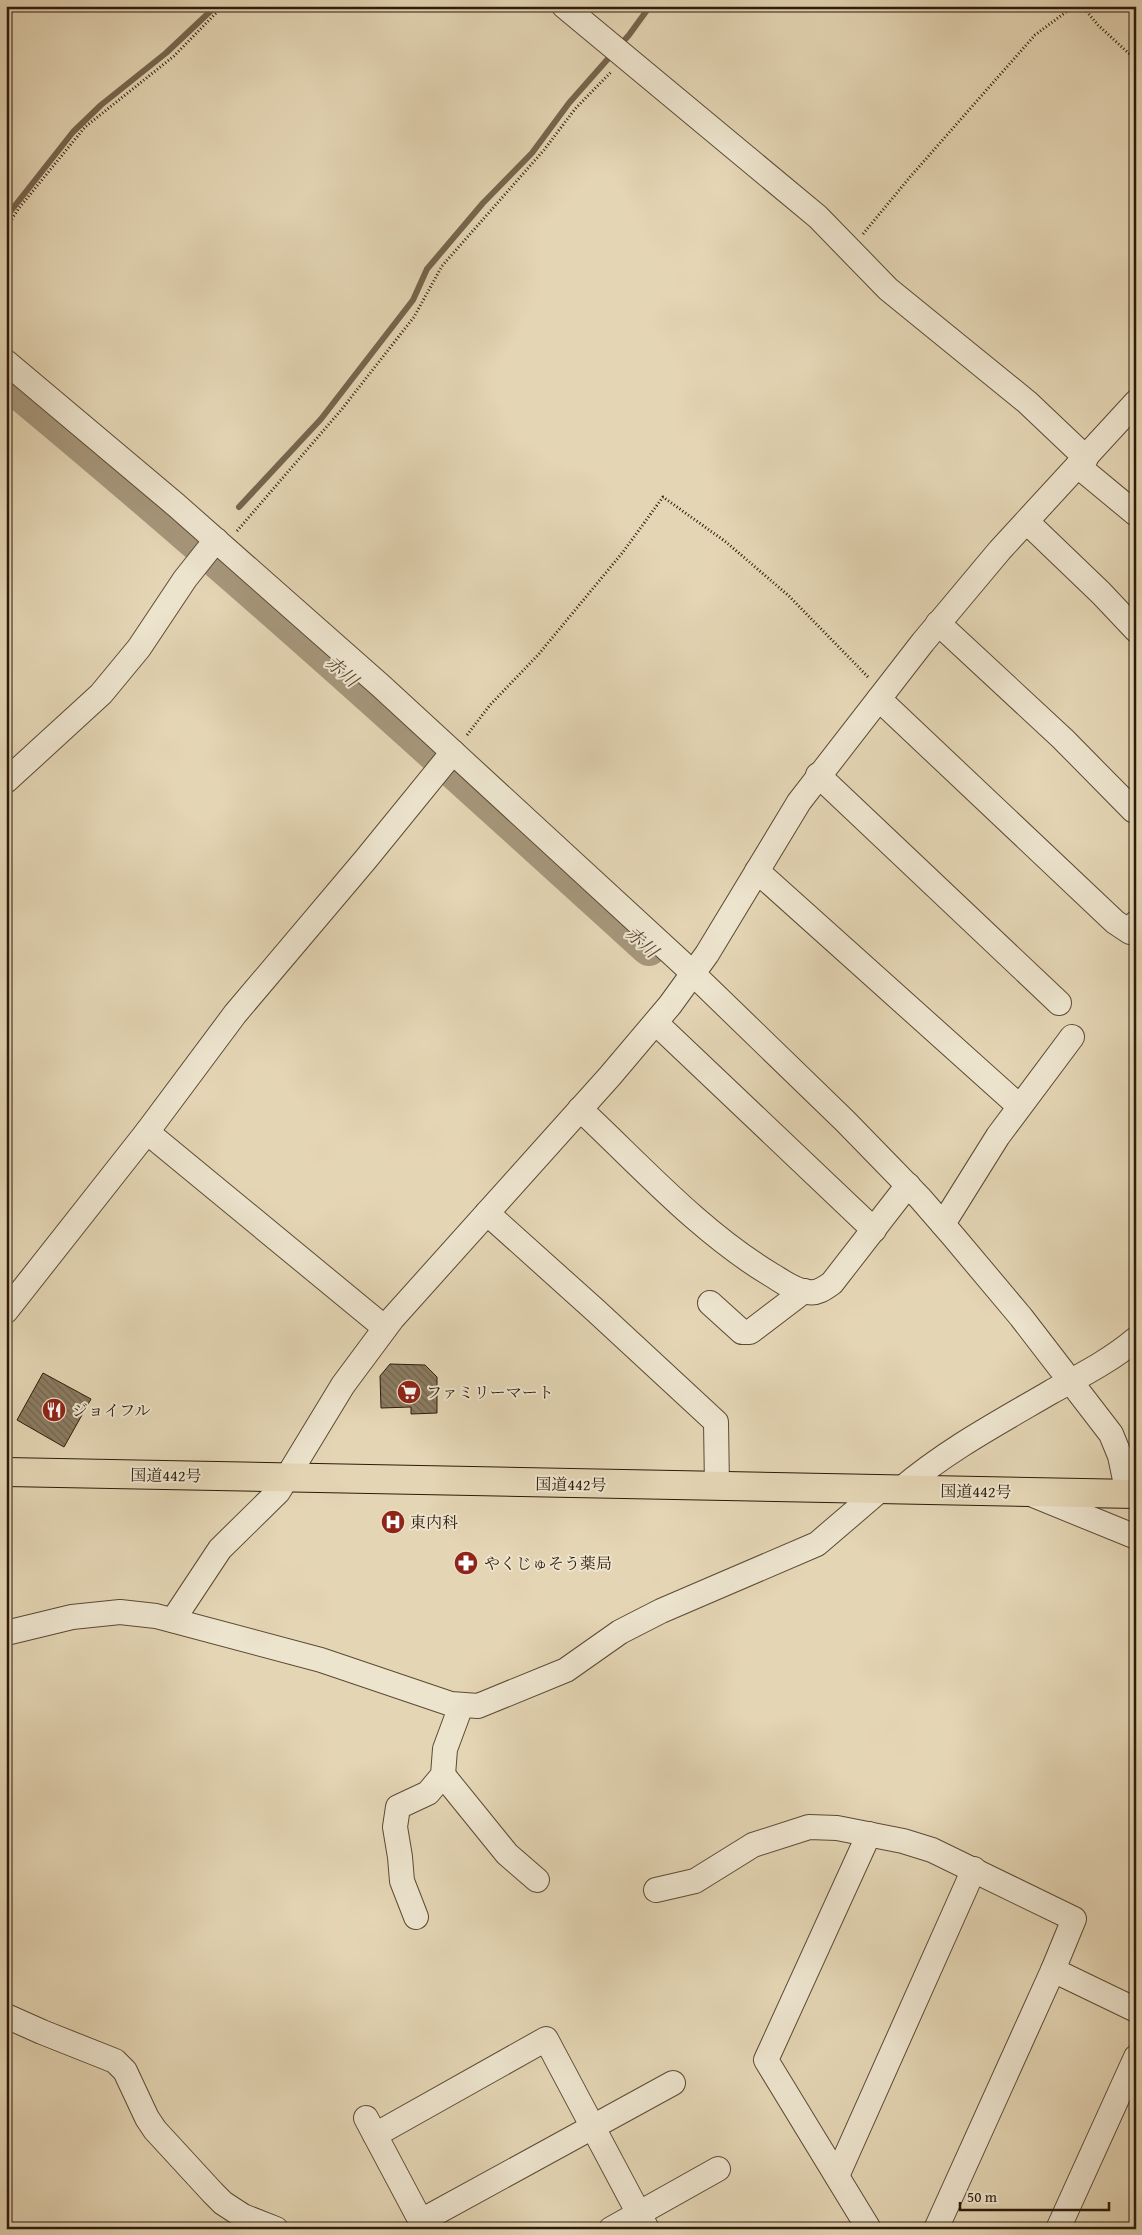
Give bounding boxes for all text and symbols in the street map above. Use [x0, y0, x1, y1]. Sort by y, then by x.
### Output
water label: 赤川 [320, 649, 366, 694]
water label: 赤川 [620, 920, 666, 965]
supermarket icon: ファミリーマート [396, 1379, 422, 1405]
place label: ファミリーマート [426, 1380, 554, 1404]
restaurant icon: ジョイフル [41, 1397, 67, 1423]
place label: ジョイフル [72, 1398, 151, 1422]
street label: 国道442号 [130, 1462, 202, 1488]
street label: 国道442号 [535, 1471, 607, 1497]
street label: 国道442号 [940, 1478, 1012, 1504]
hospital icon: 東内科 [380, 1509, 406, 1535]
place label: 東内科 [410, 1510, 458, 1534]
pharmacy icon: やくじゅそう薬局 [453, 1550, 479, 1576]
place label: やくじゅそう薬局 [484, 1551, 612, 1575]
scale bar [960, 2180, 1108, 2212]
text: 50 m [967, 2186, 998, 2207]

